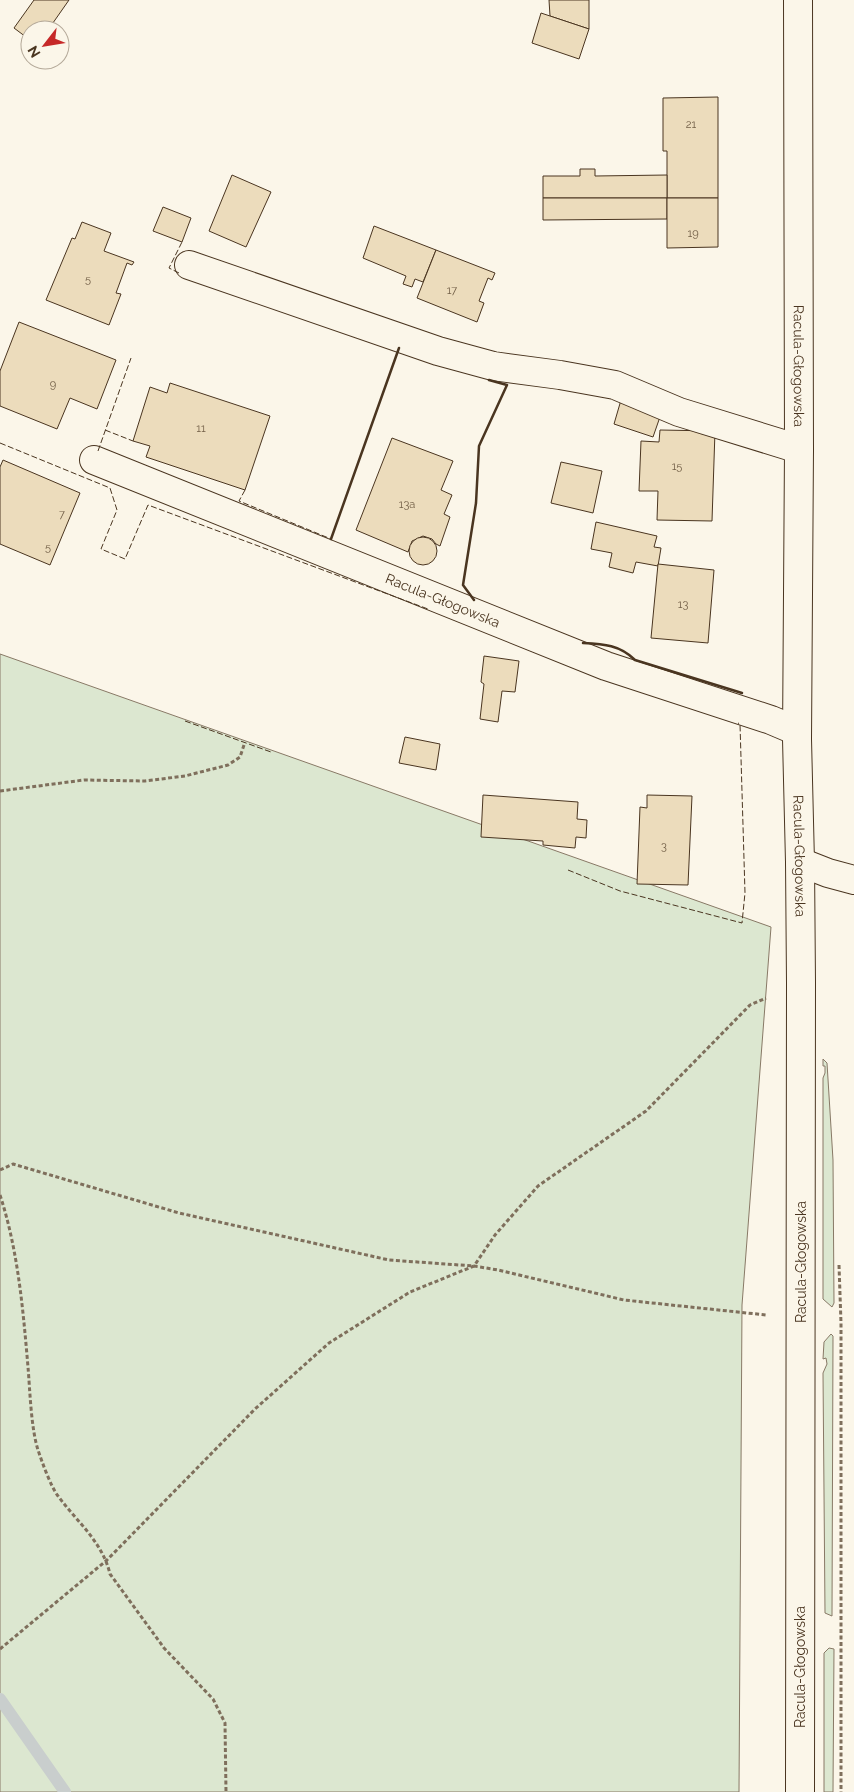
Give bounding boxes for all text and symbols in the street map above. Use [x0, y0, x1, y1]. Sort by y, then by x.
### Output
north arrow [20, 20, 70, 70]
text: N [24, 43, 43, 60]
house number: 21 [686, 118, 697, 131]
house number: 19 [687, 227, 699, 240]
house number: 5 [85, 273, 91, 286]
house number: 17 [447, 284, 457, 297]
street label: Racula-Głogowska [791, 305, 807, 427]
house number: 9 [50, 378, 56, 391]
house number: 11 [196, 422, 206, 435]
house number: 15 [672, 460, 682, 473]
house number: 13a [399, 498, 415, 511]
house number: 7 [59, 508, 65, 521]
house number: 5 [45, 541, 51, 554]
street label: Racula-Głogowska [383, 570, 503, 631]
house number: 13 [678, 598, 688, 611]
street label: Racula-Głogowska [790, 795, 808, 917]
house number: 3 [661, 840, 667, 853]
street label: Racula-Głogowska [793, 1201, 809, 1323]
street label: Racula-Głogowska [792, 1606, 808, 1728]

